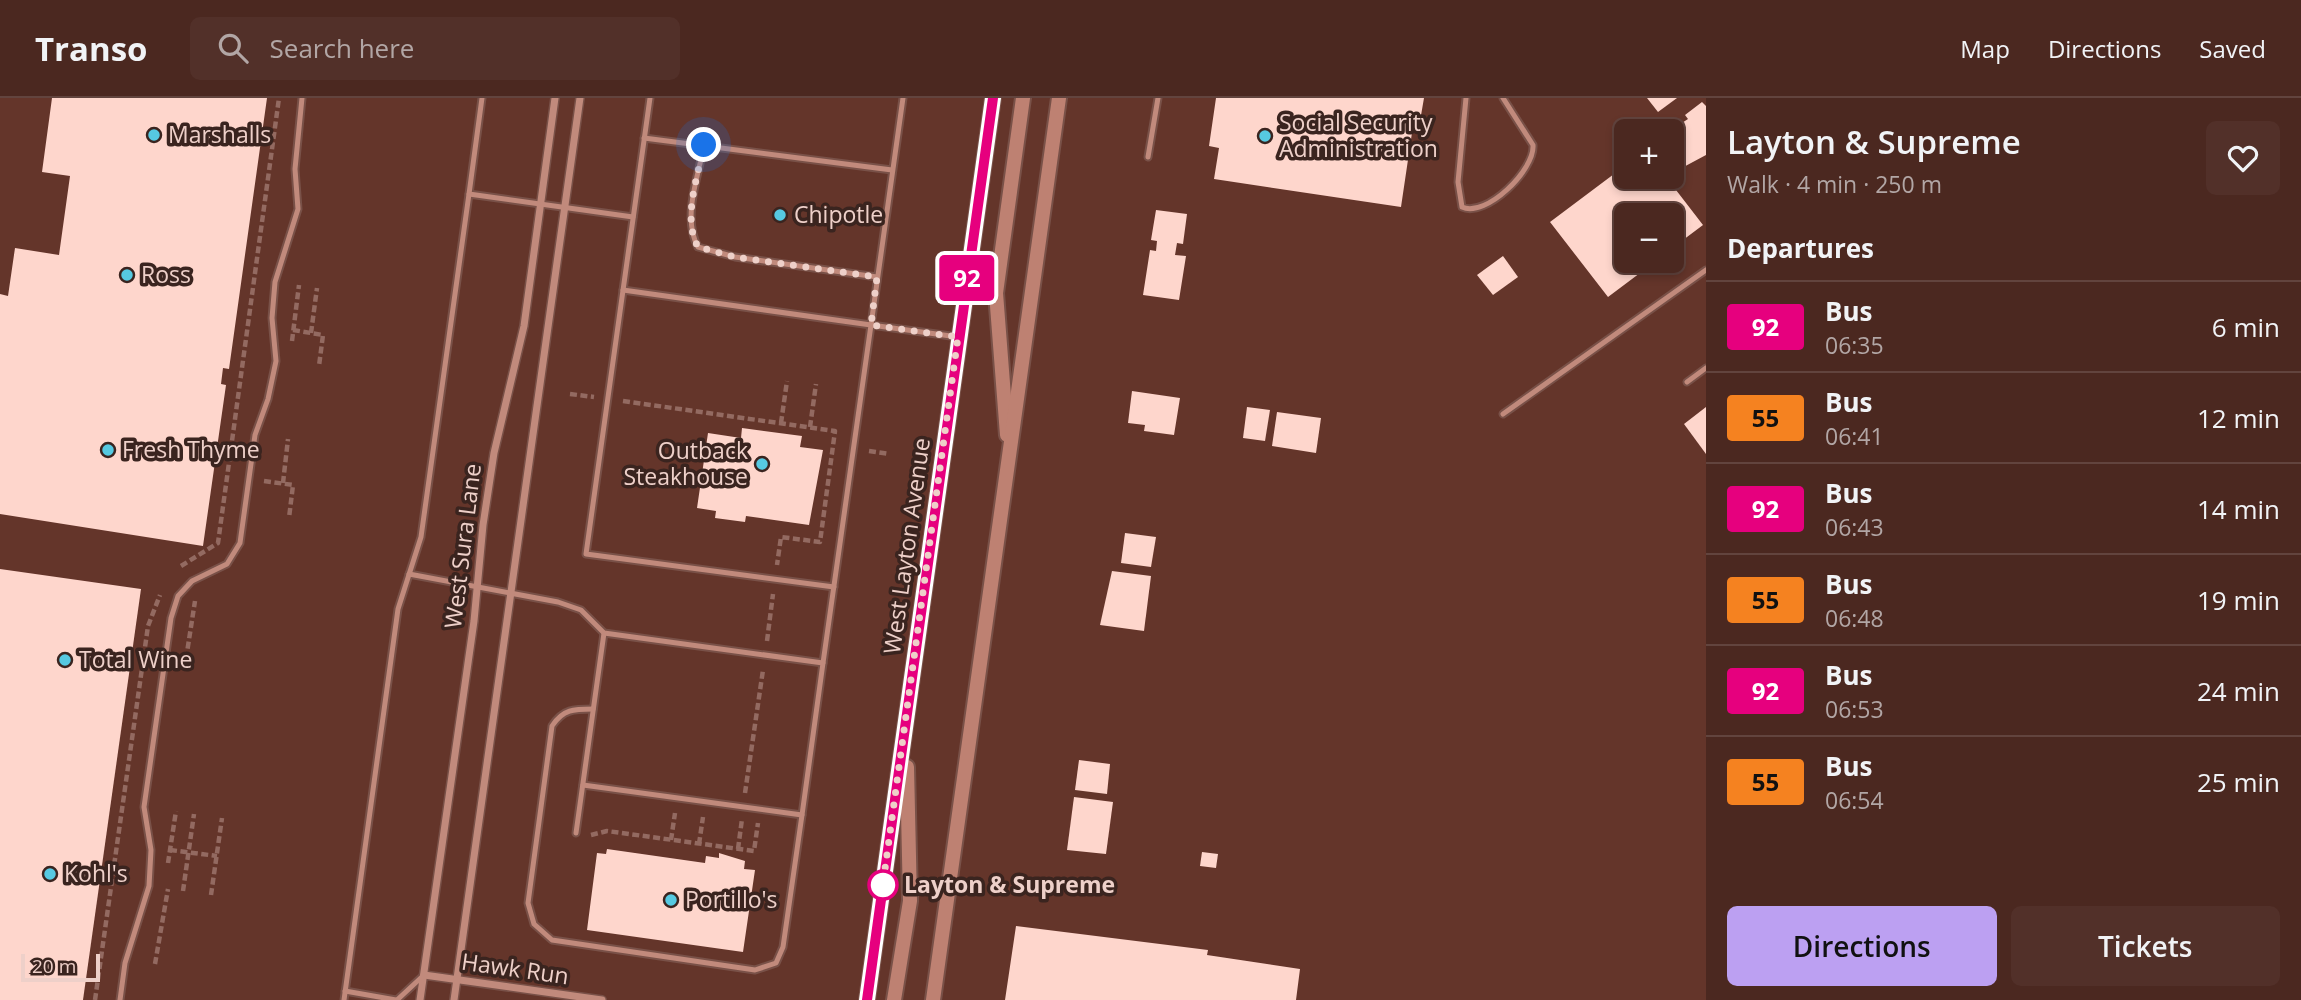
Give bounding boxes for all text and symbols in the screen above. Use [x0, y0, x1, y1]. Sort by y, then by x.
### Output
search box [190, 17, 680, 80]
text: Transo [35, 26, 148, 71]
icon: search [214, 29, 252, 67]
text: Search here [270, 30, 414, 66]
text: Map [1960, 32, 2010, 65]
text: Directions [2048, 32, 2161, 65]
text: Saved [2199, 32, 2266, 65]
place label: Social Security Administration [1279, 106, 1438, 164]
place label: Marshalls [168, 118, 271, 150]
map controls [1614, 119, 1684, 273]
button: + [1614, 119, 1684, 189]
text: Layton & Supreme [1727, 119, 2021, 164]
button: heart [2206, 121, 2280, 195]
marker: Marshalls [146, 127, 162, 143]
your location [686, 127, 721, 162]
marker: Social Security Administration [1257, 128, 1273, 144]
text: Walk · 4 min · 250 m [1727, 168, 1942, 200]
place label: Chipotle [794, 198, 883, 230]
button: − [1614, 203, 1684, 273]
marker: Chipotle [772, 207, 788, 223]
text: Departures [1727, 230, 1874, 266]
line badge: 92 [936, 255, 998, 301]
place label: Ross [141, 258, 191, 290]
text: 92 [953, 261, 981, 294]
marker: Ross [119, 267, 135, 283]
text: Bus [1825, 293, 1872, 329]
text: 6 min [2212, 309, 2280, 345]
text: 92 [1752, 310, 1779, 343]
text: 06:35 [1825, 329, 1884, 361]
text: Bus [1825, 384, 1872, 420]
text: 12 min [2197, 400, 2280, 436]
text: 55 [1752, 401, 1779, 434]
text: 06:41 [1825, 420, 1884, 452]
place label: Fresh Thyme [122, 433, 260, 465]
place label: Outback Steakhouse [623, 434, 748, 492]
street label: West Layton Avenue [875, 436, 937, 656]
marker: Fresh Thyme [100, 442, 116, 458]
marker: Outback Steakhouse [754, 456, 770, 472]
street label: West Sura Lane [436, 462, 488, 630]
text: Bus [1825, 475, 1872, 511]
text: 14 min [2197, 491, 2280, 527]
text: 92 [1752, 492, 1779, 525]
text: 06:43 [1825, 511, 1884, 543]
text: Bus [1825, 566, 1872, 602]
text: 19 min [2197, 582, 2280, 618]
text: 55 [1752, 583, 1779, 616]
text: 06:48 [1825, 602, 1884, 634]
place label: Total Wine [79, 643, 192, 675]
marker: Total Wine [57, 652, 73, 668]
text: Bus [1825, 657, 1872, 693]
text: 24 min [2197, 673, 2280, 709]
text: 92 [1752, 674, 1779, 707]
text: 06:53 [1825, 693, 1884, 725]
text: Bus [1825, 748, 1872, 784]
text: 25 min [2197, 764, 2280, 800]
text: 55 [1752, 765, 1779, 798]
text: 06:54 [1825, 784, 1884, 816]
place label: Kohl's [64, 857, 128, 889]
marker: Kohl's [42, 866, 58, 882]
place label: Layton & Supreme [904, 868, 1115, 900]
marker: Layton & Supreme [868, 870, 898, 900]
place label: Portillo's [685, 883, 778, 915]
marker: Portillo's [663, 892, 679, 908]
button: Directions [1727, 906, 1997, 986]
button: Tickets [2011, 906, 2280, 986]
street label: Hawk Run [459, 945, 571, 991]
scale bar [21, 951, 100, 983]
text: 20 m [32, 953, 76, 979]

